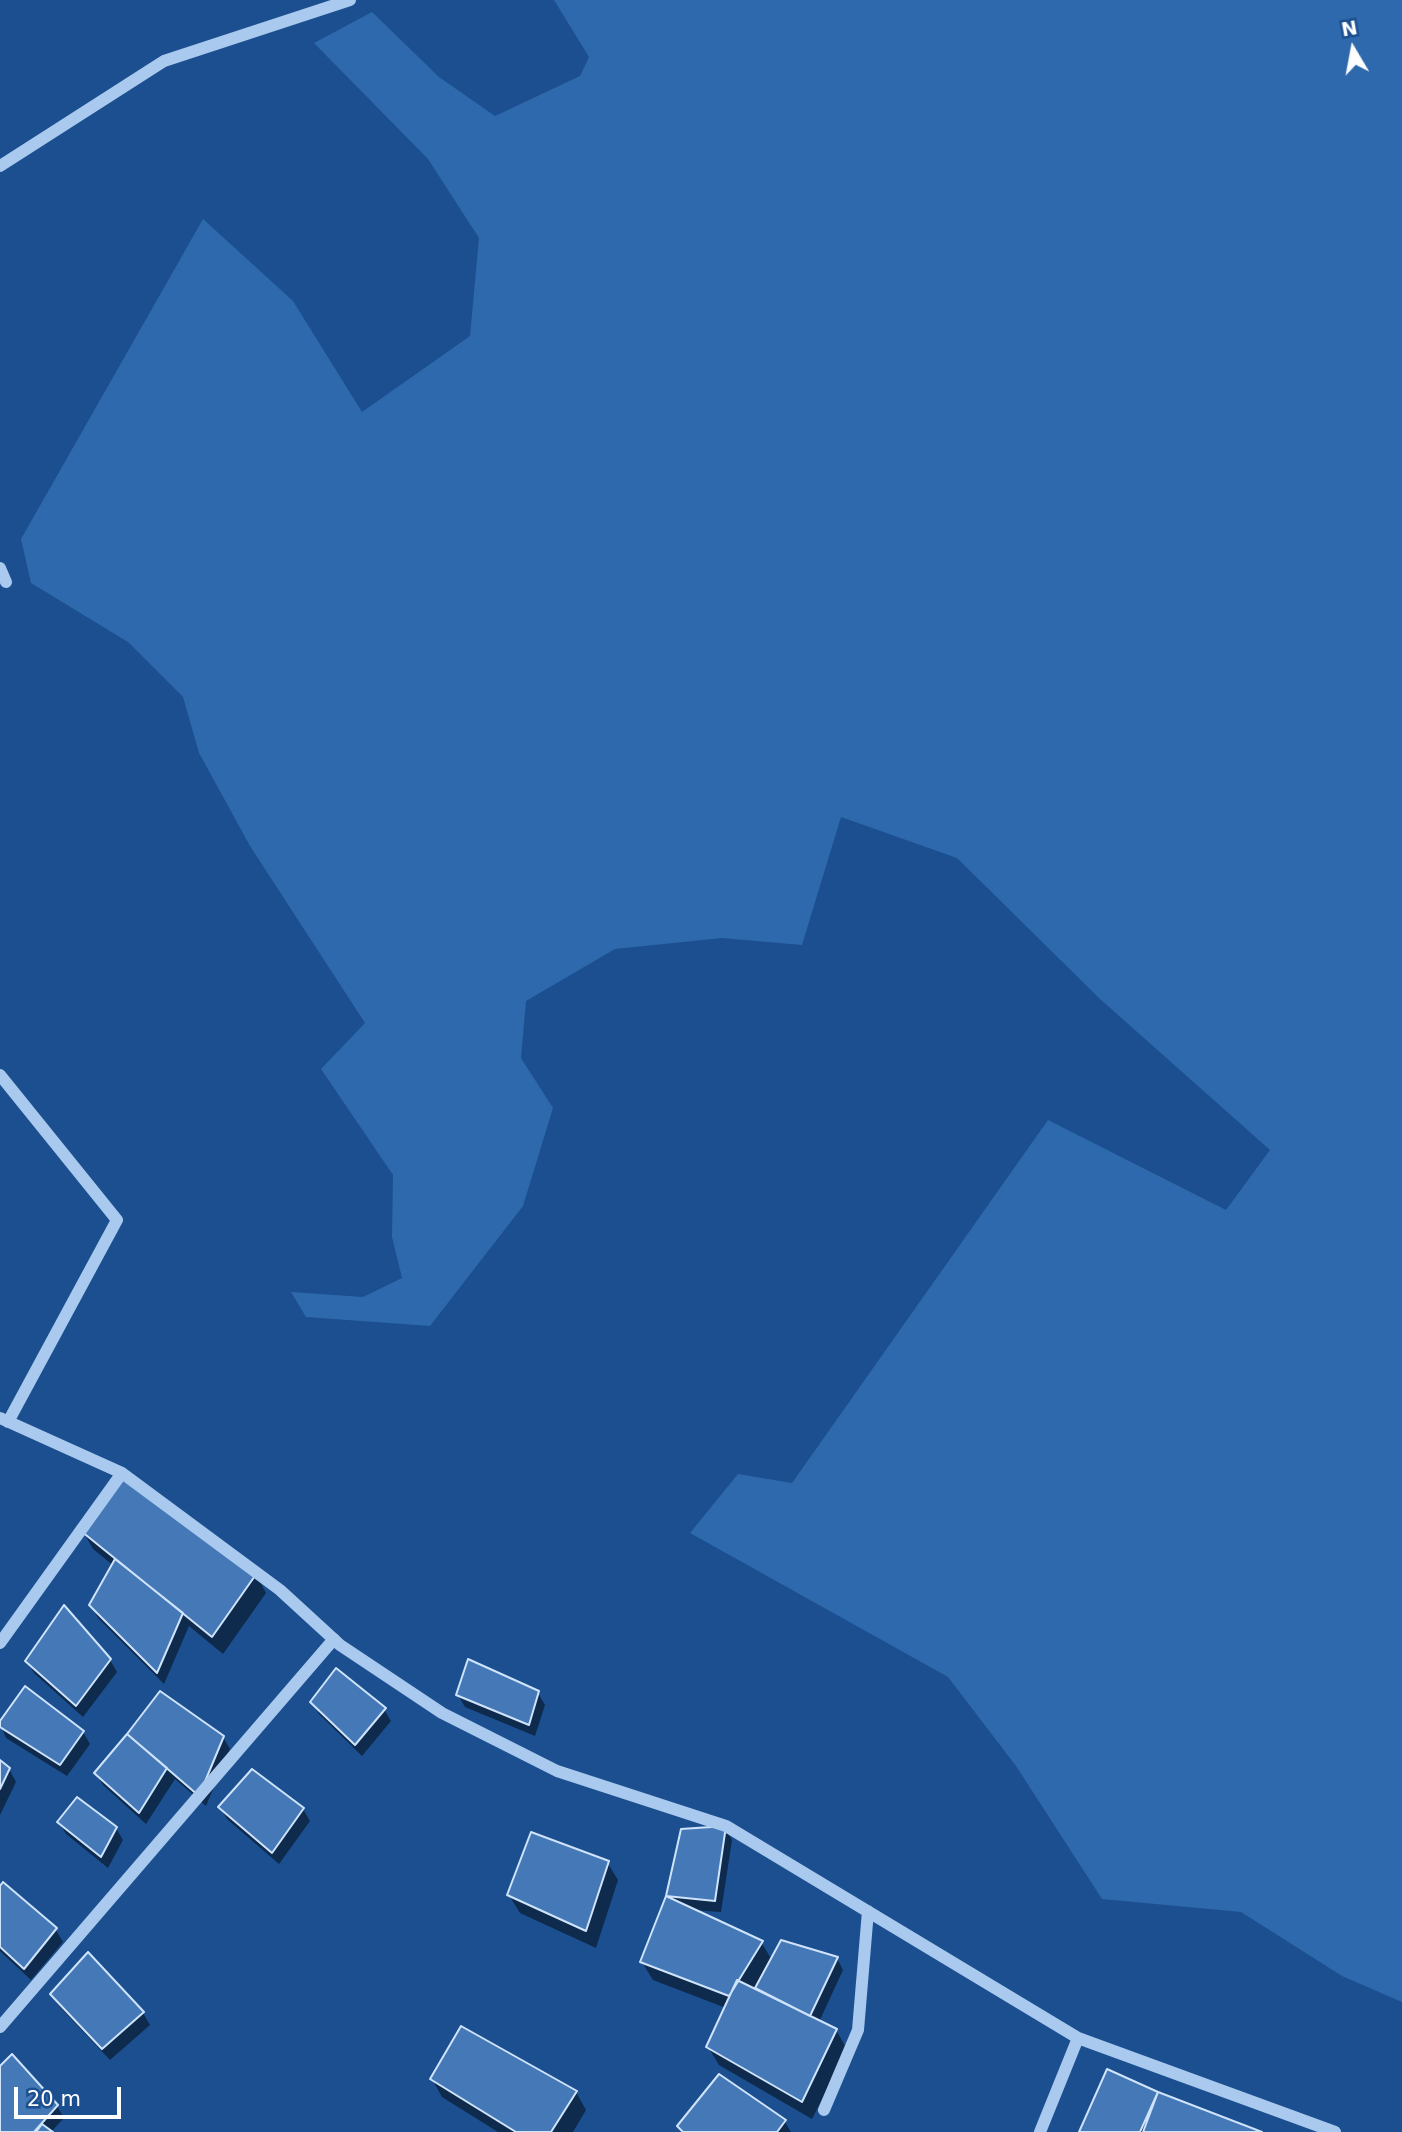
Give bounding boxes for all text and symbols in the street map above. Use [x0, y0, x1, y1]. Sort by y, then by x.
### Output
north arrow [1318, 14, 1388, 84]
text: N [1340, 16, 1359, 41]
scale bar [18, 2072, 124, 2116]
text: 20 m [27, 2087, 81, 2111]

